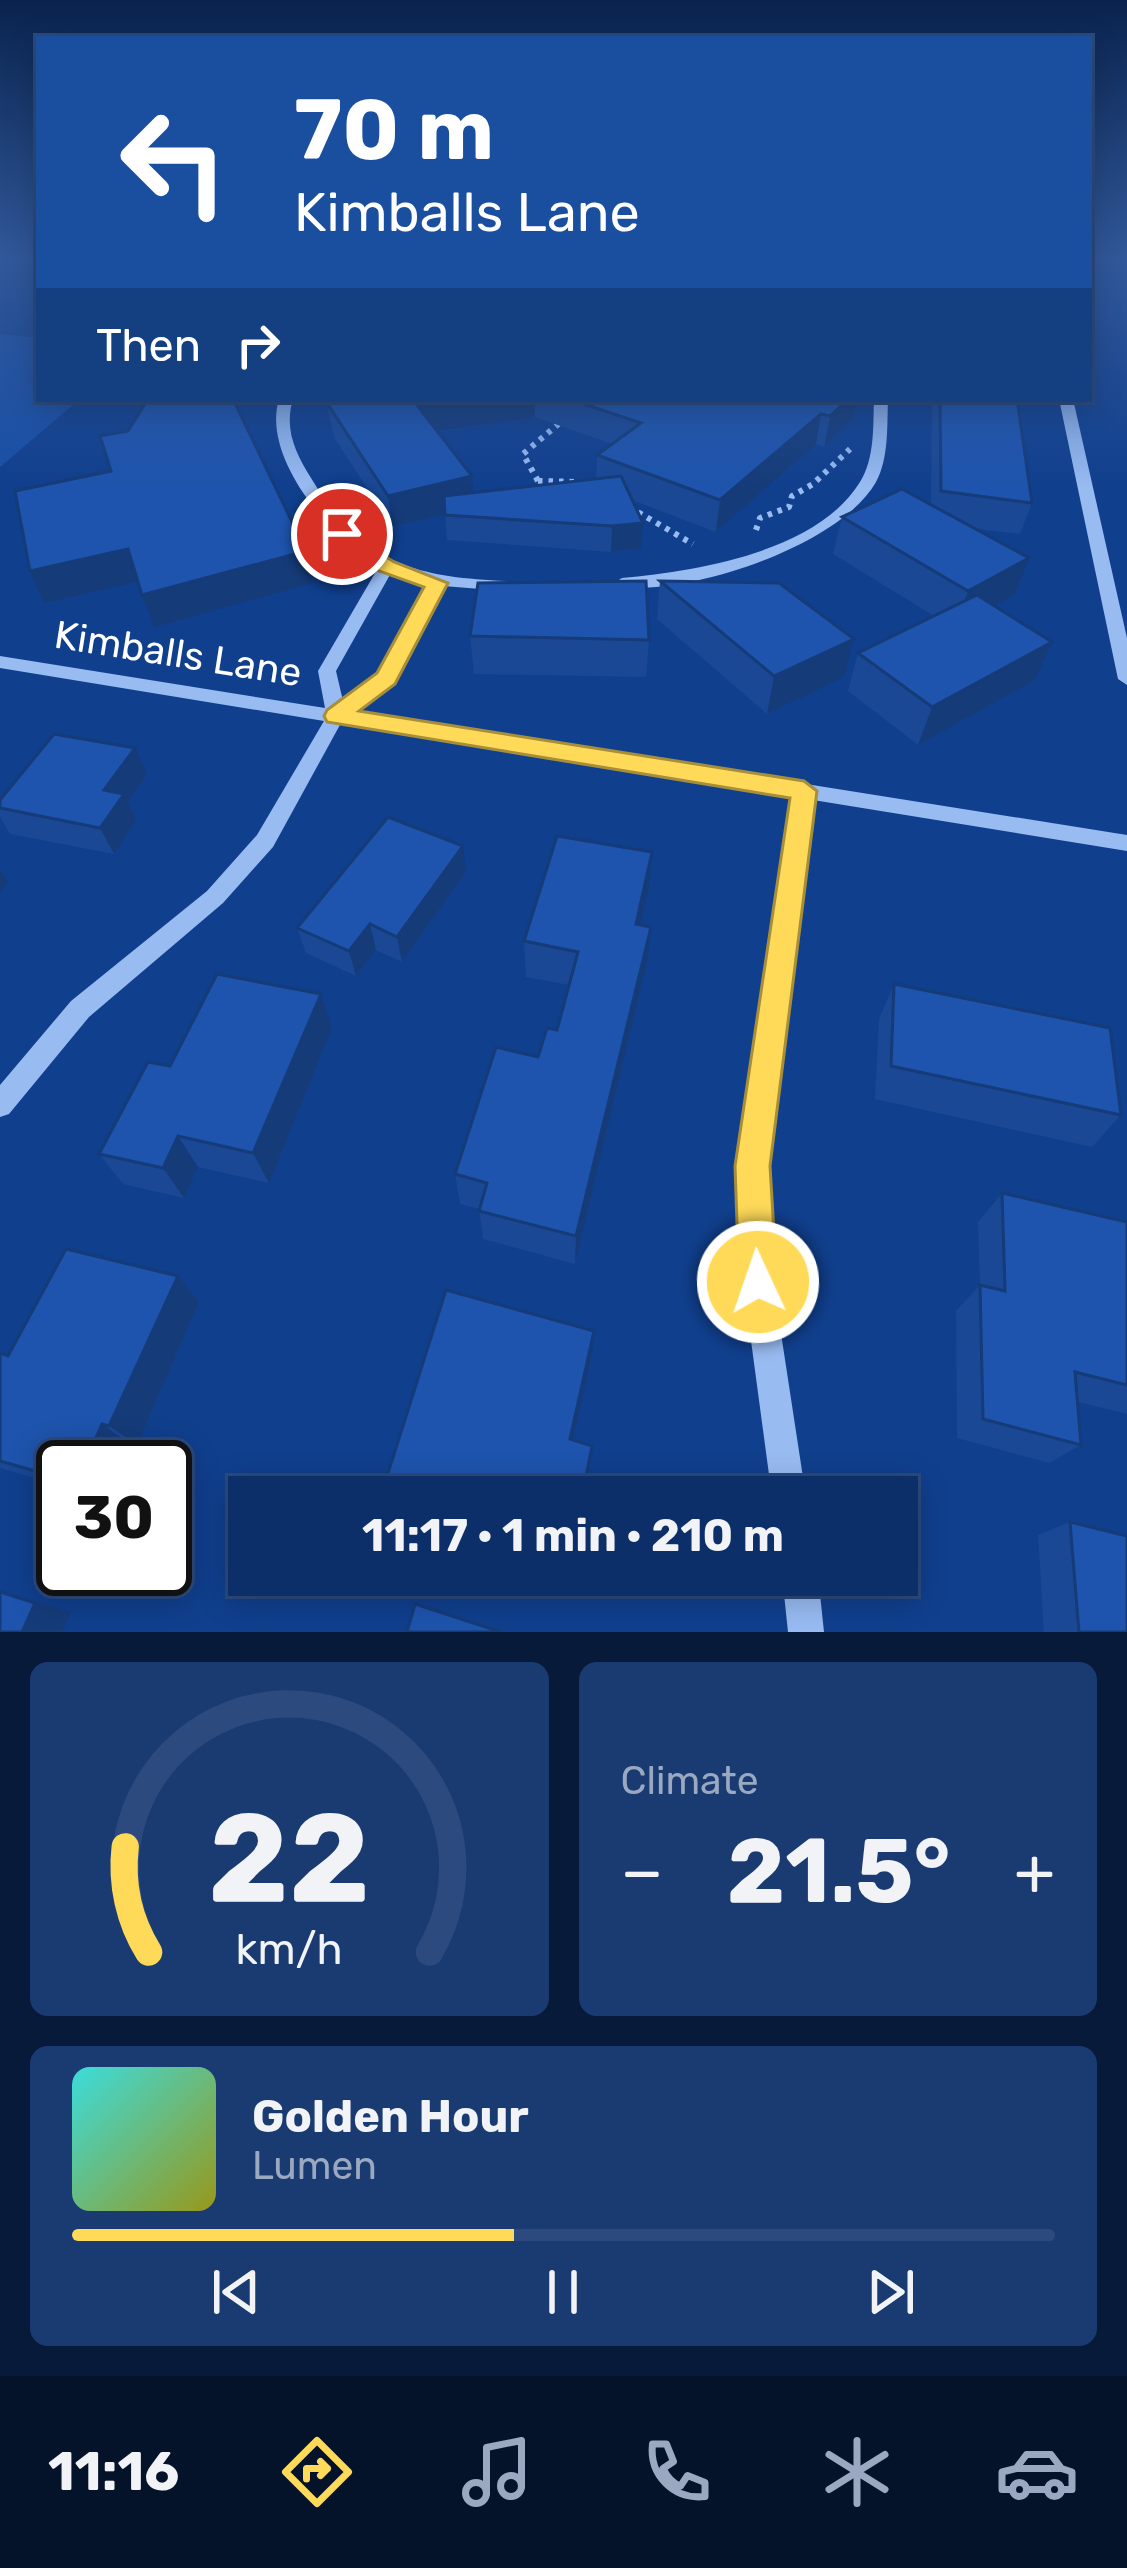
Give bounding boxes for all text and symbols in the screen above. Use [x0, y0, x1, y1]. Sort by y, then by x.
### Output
text: 70 m [294, 80, 494, 180]
icon: left [96, 84, 252, 240]
text: Kimballs Lane [294, 181, 640, 245]
icon: right [225, 312, 291, 378]
text: Then [96, 319, 201, 372]
pin [291, 483, 393, 585]
icon: arrive [309, 501, 375, 567]
street label: Kimballs Lane [51, 612, 305, 696]
position arrow [695, 1219, 821, 1345]
speed limit sign: 30 [36, 1440, 192, 1596]
text: 11:17 · 1 min · 210 m [362, 1509, 784, 1562]
text: Climate [621, 1758, 759, 1804]
text: 22 [208, 1784, 370, 1932]
text: 21.5° [727, 1818, 951, 1925]
text: − [621, 1832, 663, 1911]
text: + [1014, 1832, 1055, 1911]
text: km/h [236, 1924, 343, 1975]
text: Golden Hour [252, 2090, 529, 2143]
text: Lumen [252, 2143, 377, 2189]
icon: previous [203, 2259, 269, 2325]
icon: pause [530, 2259, 596, 2325]
icon: next [858, 2259, 924, 2325]
icon: directions [275, 2430, 359, 2514]
icon: music [455, 2430, 539, 2514]
icon: phone [635, 2430, 719, 2514]
icon: climate [815, 2430, 899, 2514]
icon: car [995, 2430, 1079, 2514]
text: 11:16 [48, 2440, 179, 2504]

